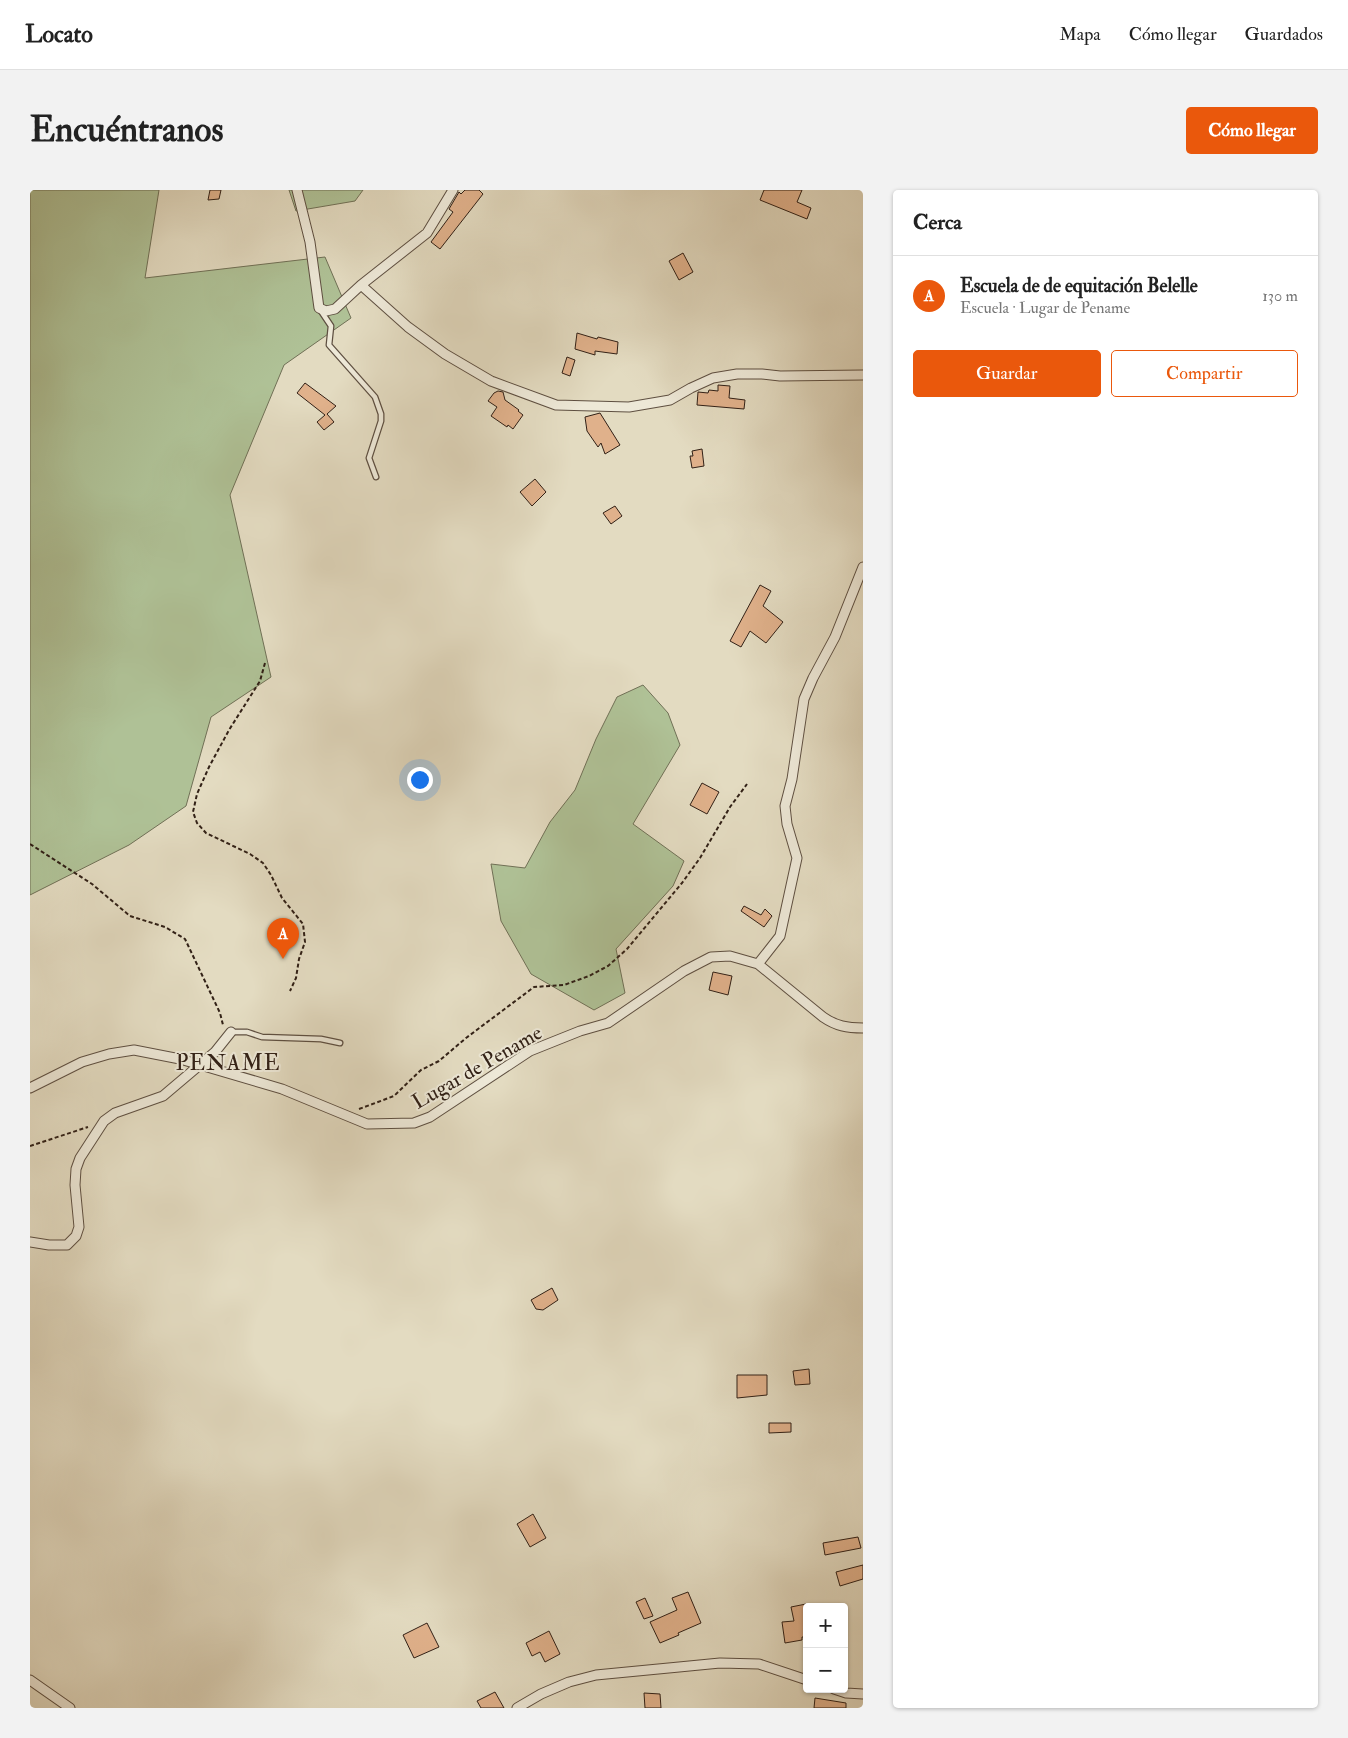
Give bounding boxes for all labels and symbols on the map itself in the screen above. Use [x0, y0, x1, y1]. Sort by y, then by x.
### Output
your location [407, 767, 433, 793]
pin: A [267, 918, 299, 959]
street label: Lugar de Pename [407, 1019, 547, 1116]
district label: PENAME [175, 1049, 281, 1077]

